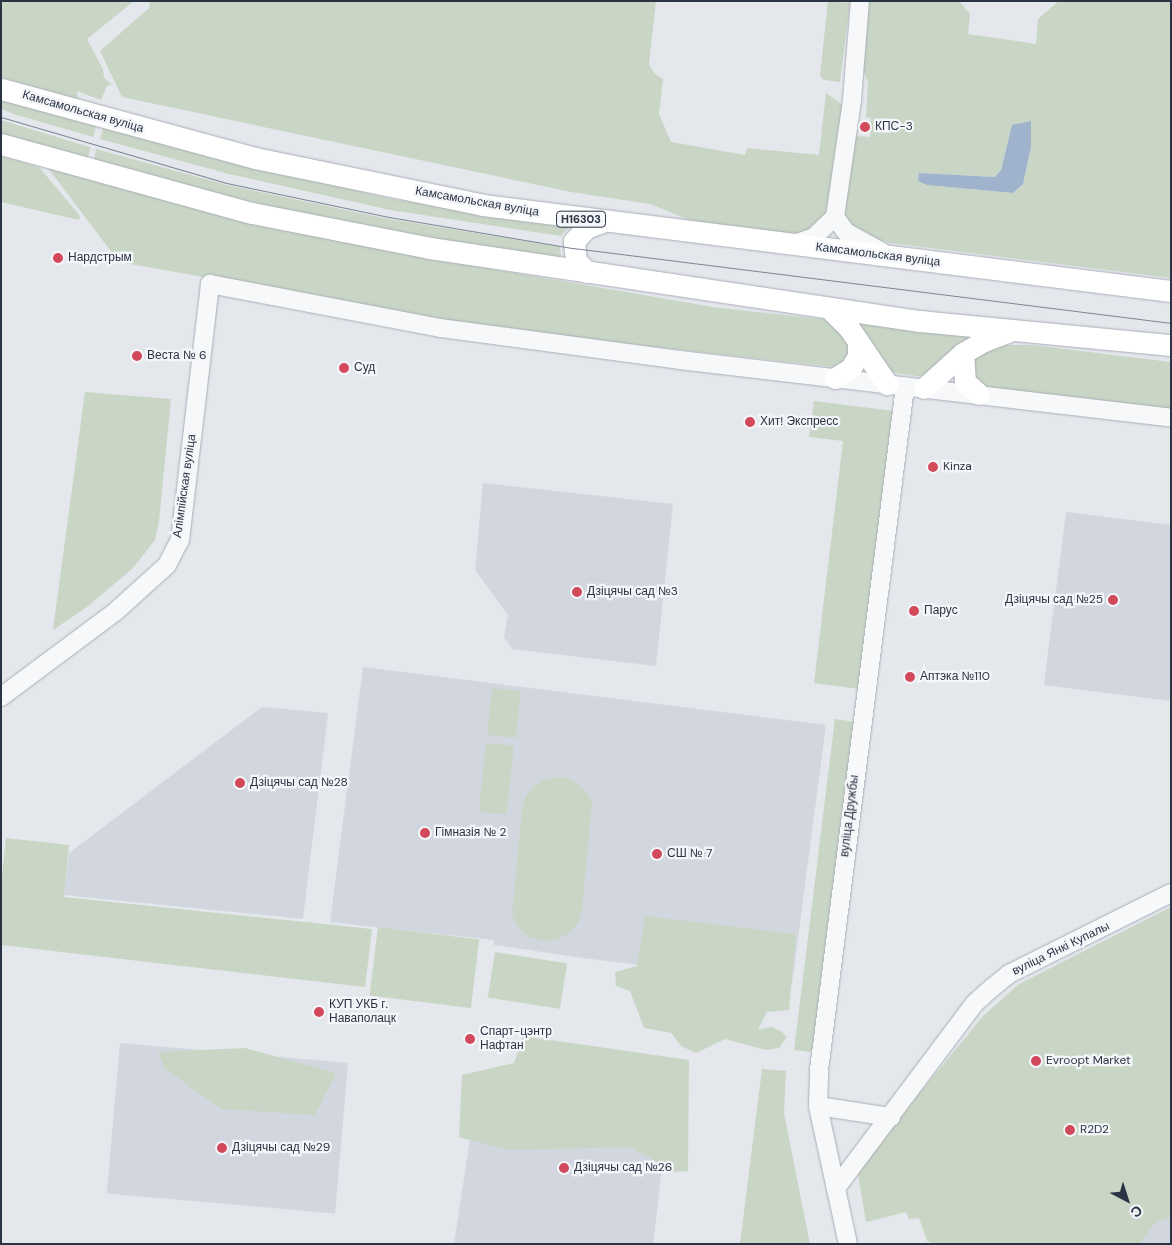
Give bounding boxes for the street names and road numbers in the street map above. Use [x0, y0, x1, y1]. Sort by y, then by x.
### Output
street label: Камсамольская вуліца [21, 88, 145, 136]
street label: Камсамольская вуліца [414, 184, 540, 220]
road number: Н16303 [556, 210, 606, 228]
street label: Камсамольская вуліца [815, 240, 941, 270]
street label: Алімпійская вуліца [171, 433, 199, 539]
street label: вуліца Дружбы [838, 774, 862, 858]
street label: вуліца Янкі Купалы [1010, 919, 1112, 979]

